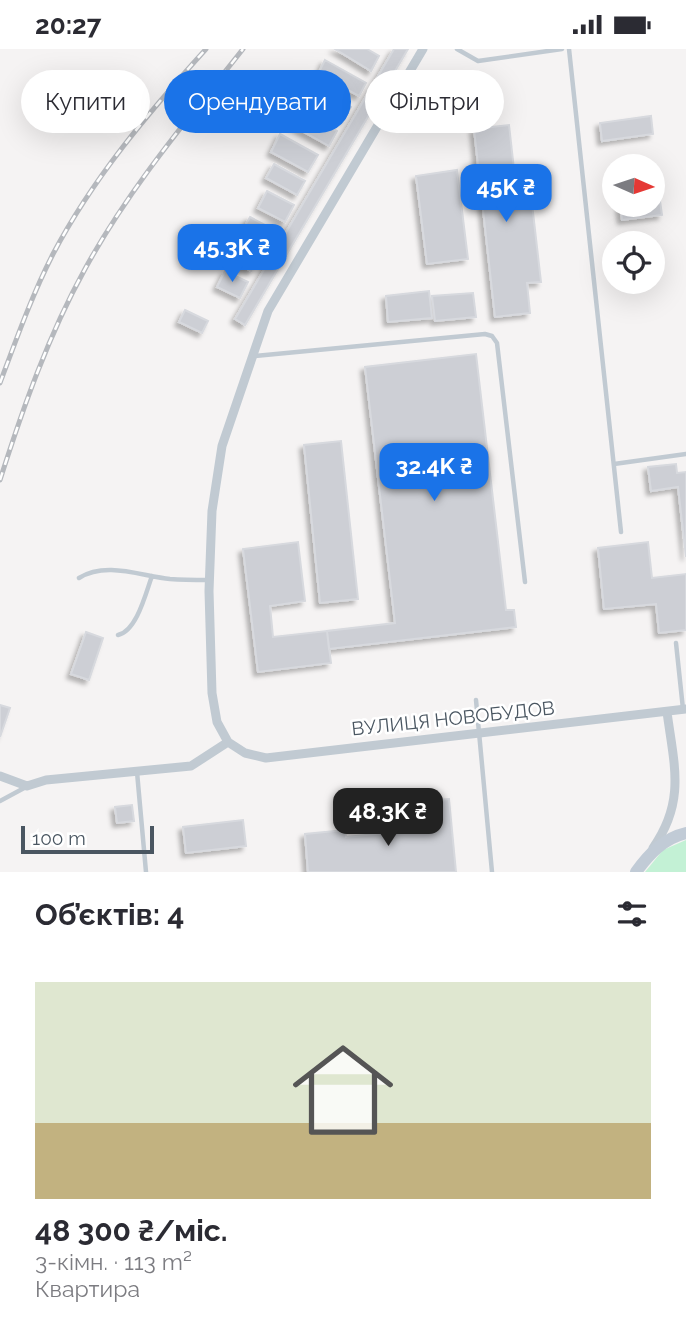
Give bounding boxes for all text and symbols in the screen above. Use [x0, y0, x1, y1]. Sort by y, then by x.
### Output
text: 20:27 [35, 10, 101, 40]
chip: Купити [21, 70, 150, 133]
chip: Орендувати [164, 70, 351, 133]
chip: Фільтри [365, 70, 504, 133]
north arrow [602, 154, 665, 217]
map controls [602, 154, 665, 294]
pin: 45K ₴ [457, 165, 555, 224]
text: 45K ₴ [477, 173, 535, 200]
pin: 45.3K ₴ [167, 225, 297, 284]
button: locate [602, 231, 665, 294]
text: 45.3K ₴ [194, 233, 270, 260]
pin: 32.4K ₴ [369, 443, 499, 503]
text: 32.4K ₴ [395, 452, 473, 479]
street label: ВУЛИЦЯ НОВОБУДОВ [350, 696, 556, 740]
pin: 48.3K ₴ [323, 789, 453, 848]
text: 48.3K ₴ [349, 797, 427, 824]
scale bar [21, 823, 154, 855]
text: 100 m [32, 827, 86, 849]
icon: filters [613, 895, 651, 933]
text: Об’єктів: 4 [35, 897, 184, 932]
icon: home [280, 1027, 406, 1153]
text: 48 300 ₴/міс. [35, 1213, 227, 1248]
text: 3-кімн. · 113 m² [35, 1248, 192, 1275]
text: Квартира [35, 1275, 140, 1302]

